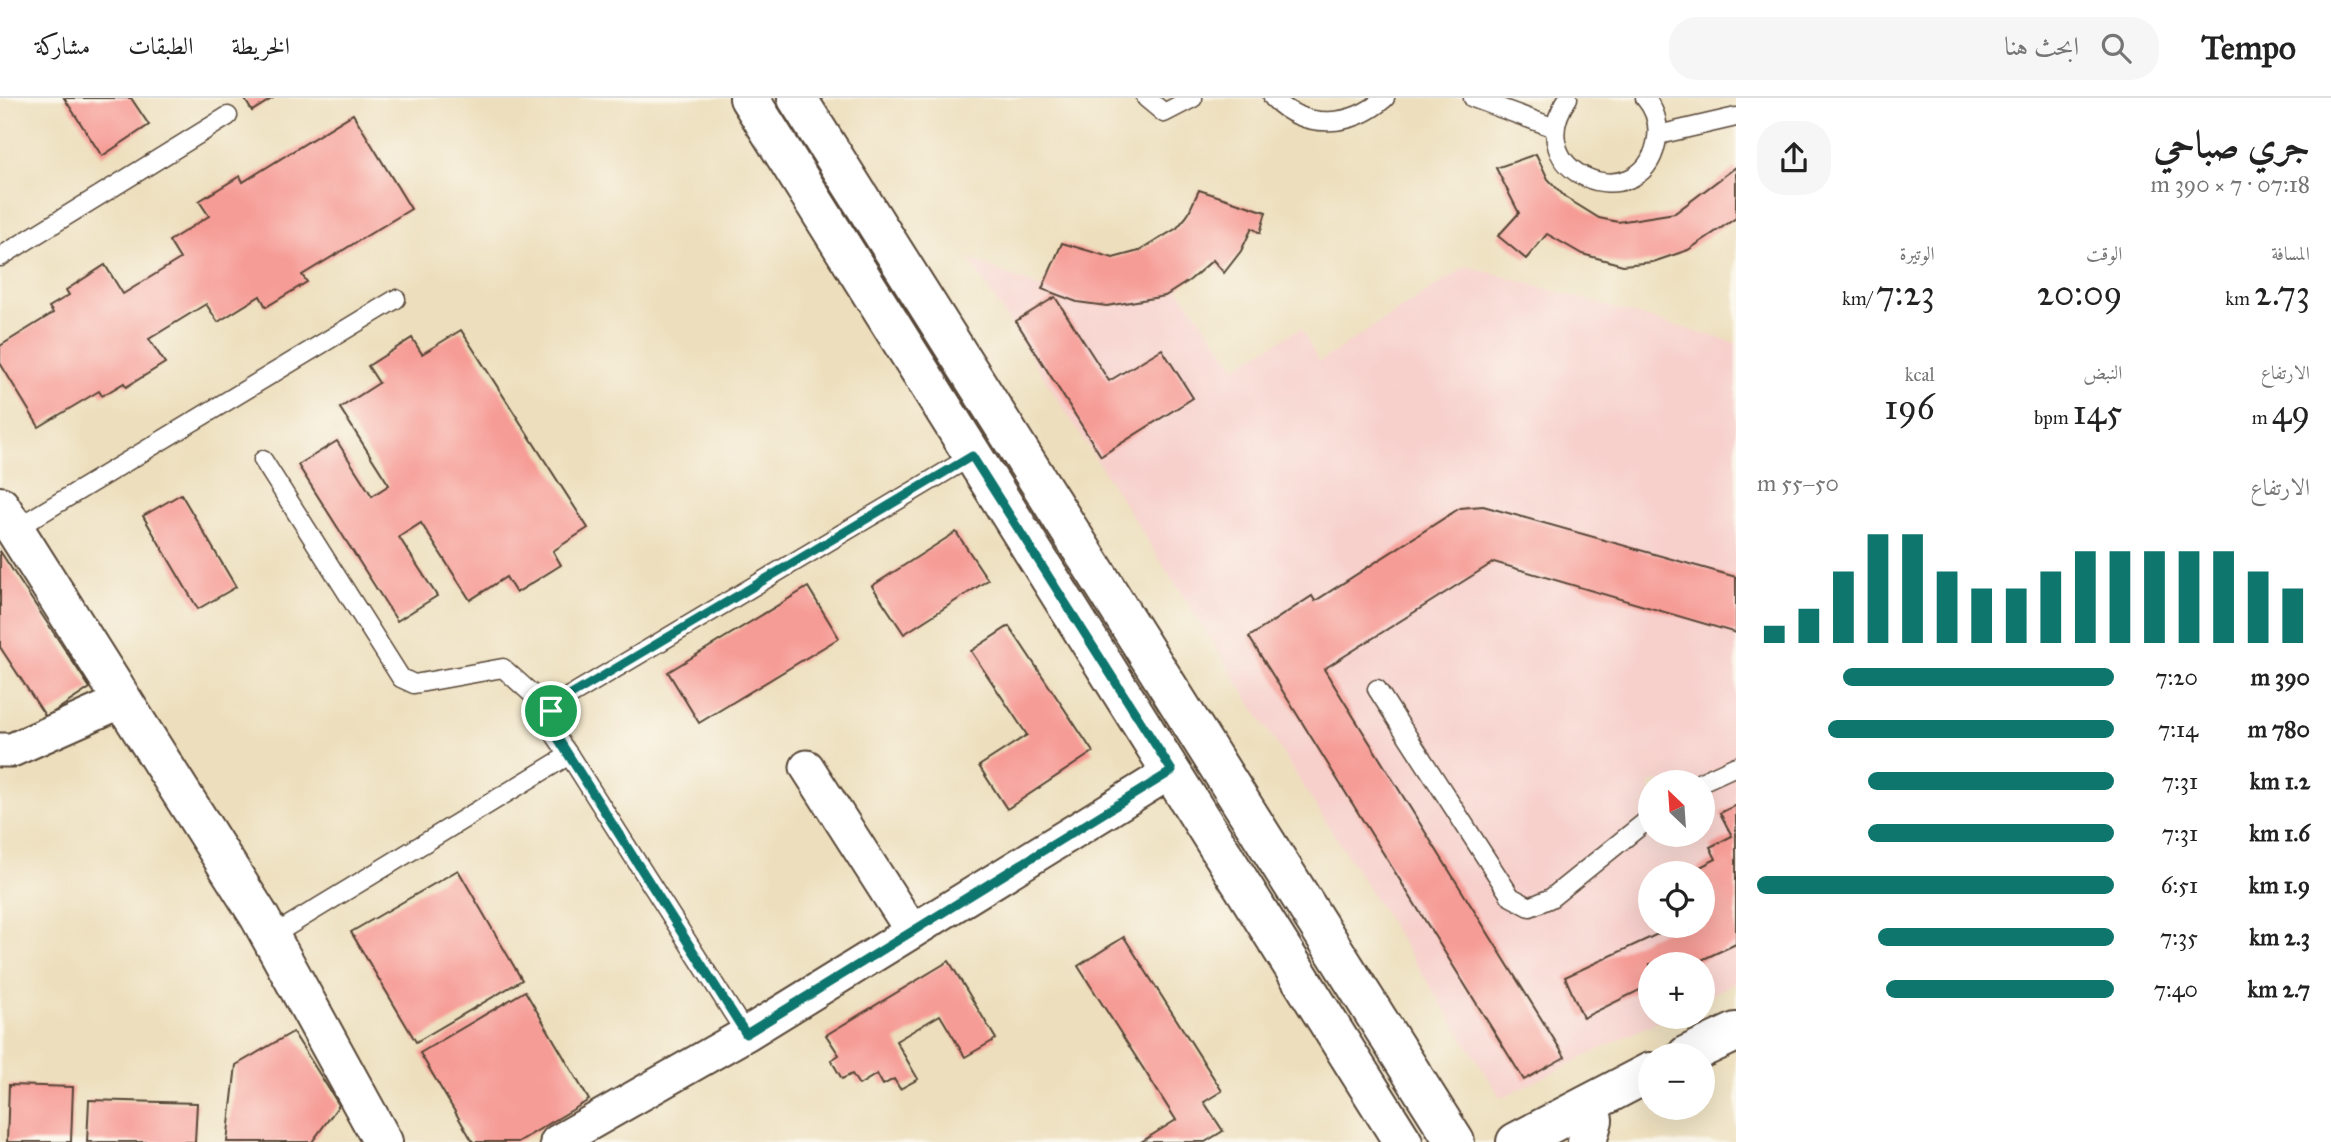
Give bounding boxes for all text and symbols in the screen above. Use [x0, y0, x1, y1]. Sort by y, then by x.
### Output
search box [1669, 17, 2159, 80]
text: Tempo [2201, 28, 2296, 68]
icon: search [2097, 29, 2135, 67]
text: ابحث هنا [2004, 30, 2079, 62]
text: مشاركة [35, 31, 90, 61]
text: الطبقات [128, 31, 194, 61]
text: الخريطة [232, 31, 290, 61]
button: share [1757, 121, 1831, 195]
text: جري صباحي [2153, 121, 2310, 167]
text: 07:18 · 7 × 390 m [2150, 170, 2310, 198]
text: الوتيرة [1900, 242, 1935, 265]
text: الوقت [2086, 242, 2122, 265]
text: المسافة [2271, 242, 2310, 265]
text: 7:23 [1876, 272, 1935, 315]
text: 20:09 [2037, 272, 2122, 315]
text: 2.73 [2254, 272, 2310, 315]
text: /km [1842, 287, 1876, 310]
text: km [2225, 287, 2254, 310]
text: النبض [2083, 361, 2122, 384]
text: الارتفاع [2261, 361, 2310, 384]
text: kcal [1905, 363, 1935, 386]
text: 196 [1884, 386, 1935, 429]
text: 145 [2073, 391, 2122, 434]
text: 49 [2272, 391, 2310, 434]
text: bpm [2034, 406, 2073, 429]
text: m [2252, 406, 2272, 429]
text: 50–55 m [1757, 469, 1839, 497]
text: الارتفاع [2250, 473, 2310, 501]
text: 7:20 [2155, 663, 2198, 691]
text: 390 m [2251, 663, 2310, 691]
pin [521, 681, 581, 741]
icon: arrive [532, 692, 570, 730]
text: 7:14 [2158, 715, 2198, 743]
text: 780 m [2248, 715, 2310, 743]
text: 7:31 [2162, 767, 2198, 795]
text: 1.2 km [2250, 767, 2310, 795]
north arrow [1638, 770, 1715, 847]
map controls [1638, 770, 1715, 1120]
text: 7:31 [2162, 819, 2198, 847]
text: 1.6 km [2249, 819, 2310, 847]
button: locate [1638, 861, 1715, 938]
text: 6:51 [2161, 871, 2198, 899]
text: 1.9 km [2249, 871, 2310, 899]
text: 7:35 [2160, 923, 2198, 951]
text: 2.3 km [2249, 923, 2310, 951]
button: + [1638, 952, 1715, 1029]
text: 7:40 [2154, 975, 2198, 1003]
text: 2.7 km [2248, 975, 2310, 1003]
button: − [1638, 1043, 1715, 1120]

